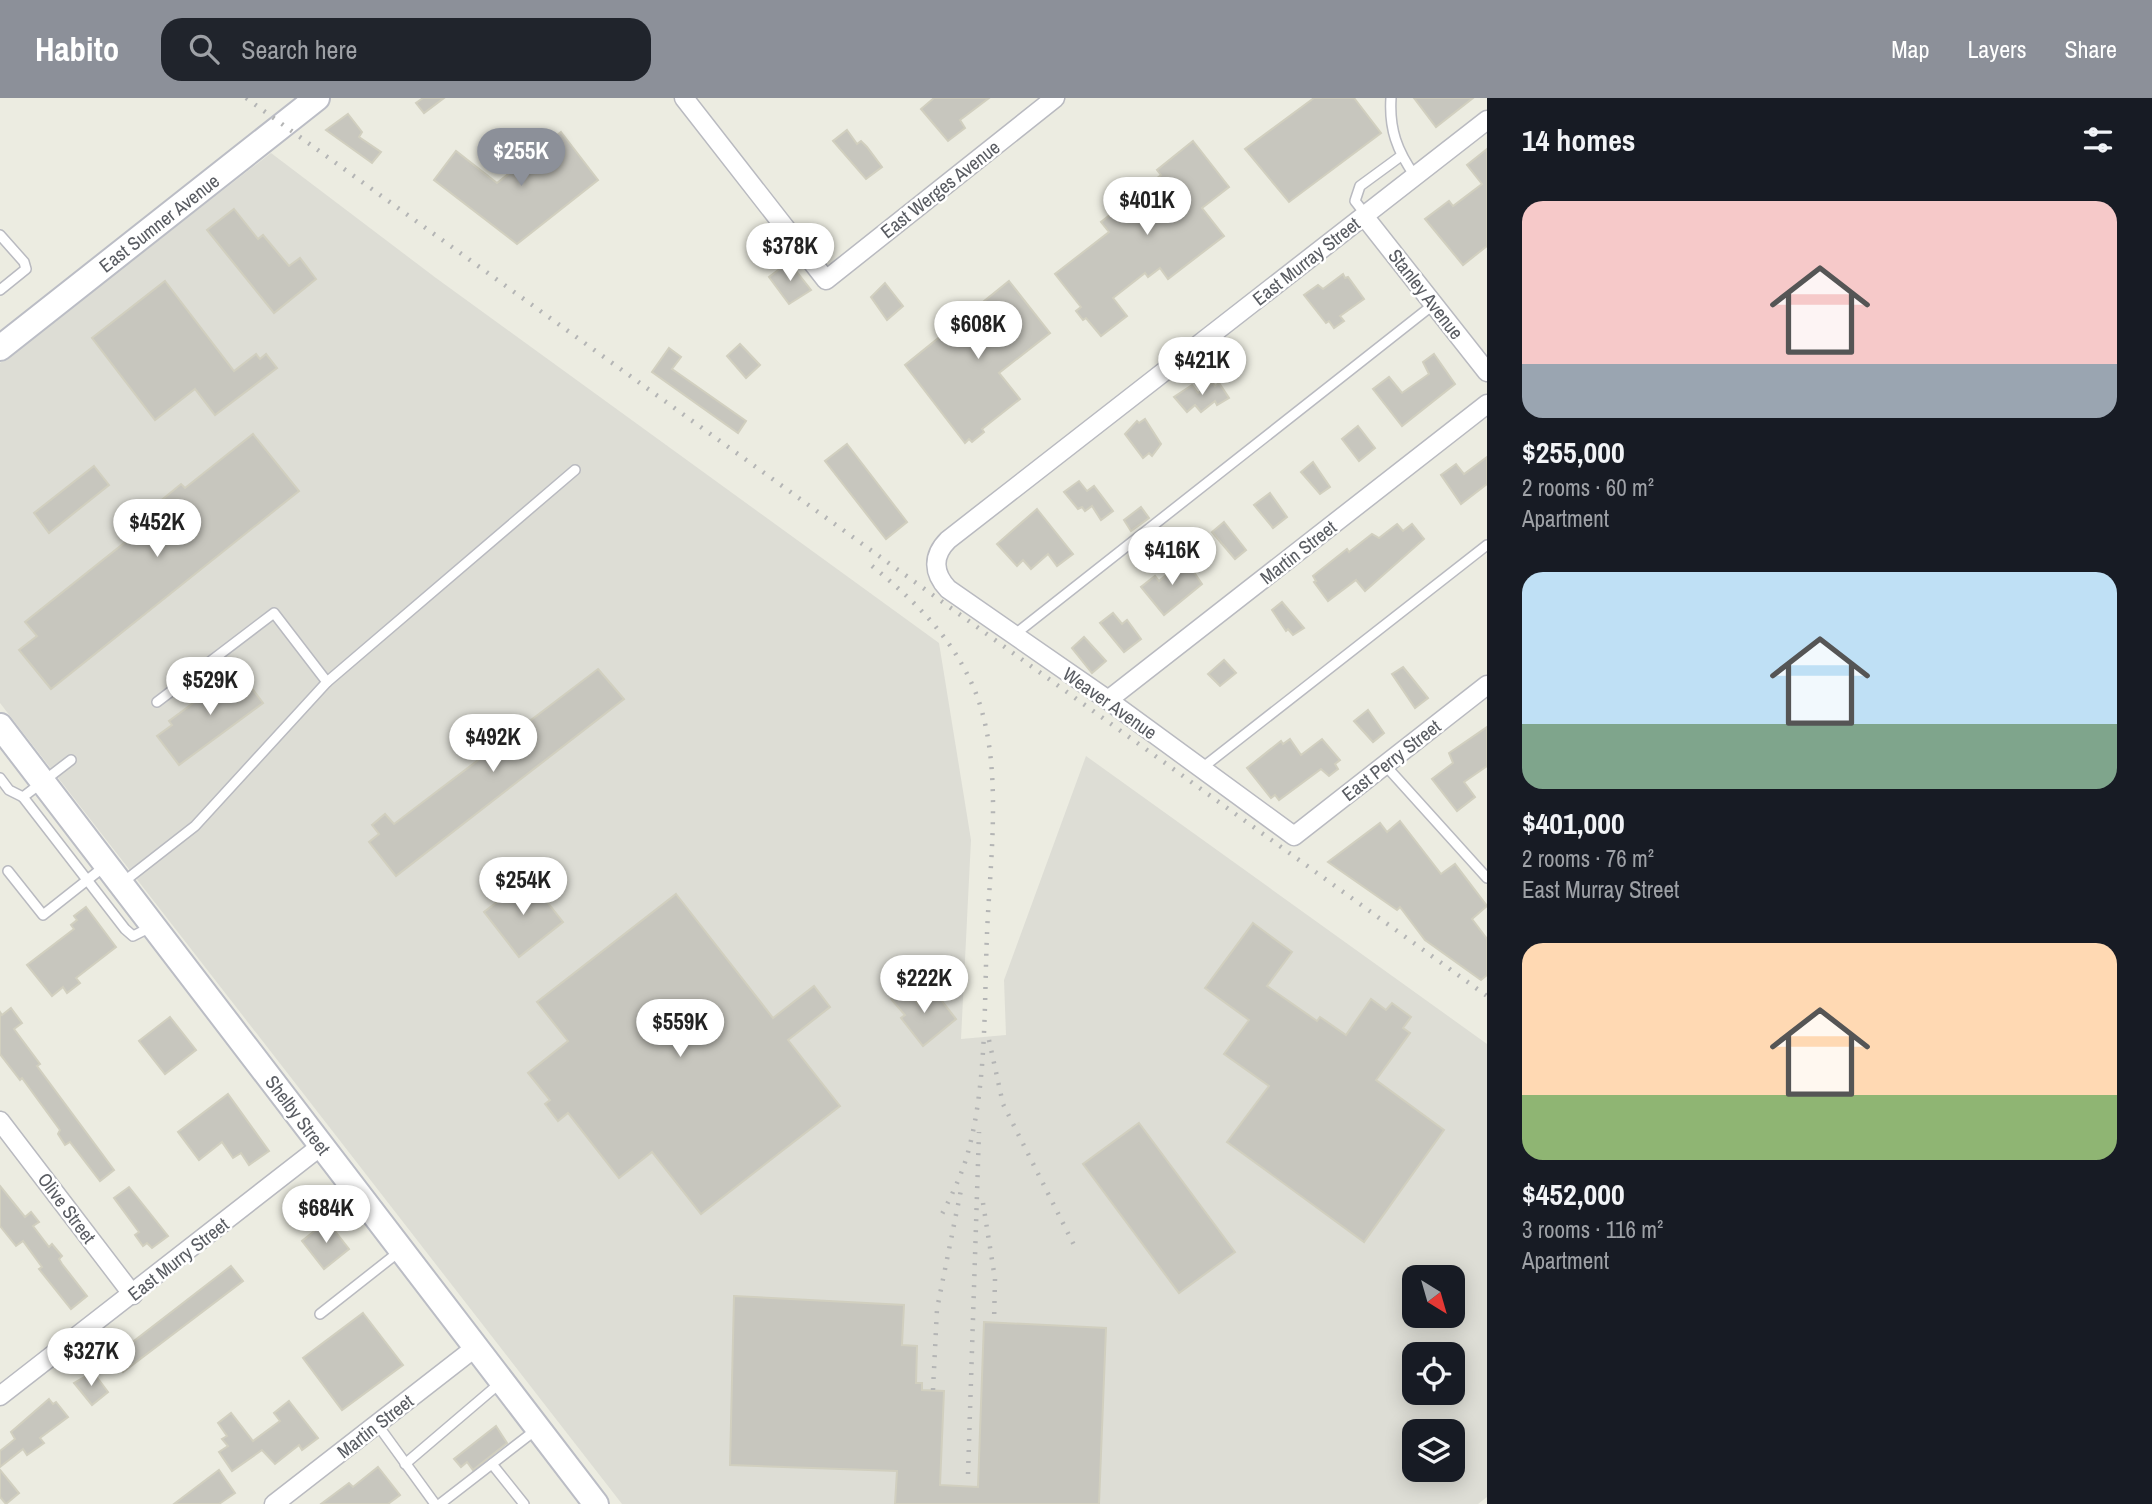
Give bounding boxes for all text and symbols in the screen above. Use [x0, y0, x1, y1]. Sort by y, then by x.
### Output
search box [161, 18, 651, 81]
text: Habito [35, 27, 119, 71]
icon: search [185, 30, 223, 68]
text: Search here [241, 32, 357, 67]
text: Map [1891, 33, 1929, 65]
text: Layers [1967, 33, 2026, 65]
text: Share [2064, 33, 2117, 65]
text: 14 homes [1522, 120, 1636, 160]
icon: filters [2079, 121, 2117, 159]
pin: $255K [472, 129, 570, 188]
street label: East Werges Avenue [875, 134, 1005, 244]
text: $255K [493, 135, 549, 166]
street label: East Sumner Avenue [93, 168, 225, 278]
pin: $401K [1098, 178, 1196, 237]
text: $401K [1119, 184, 1175, 215]
street label: East Murray Street [1247, 210, 1366, 311]
pin: $378K [741, 223, 839, 283]
text: $378K [762, 230, 818, 261]
street label: Stanley Avenue [1383, 243, 1469, 345]
icon: home [1757, 247, 1883, 373]
pin: $608K [929, 302, 1027, 361]
text: $608K [950, 308, 1006, 339]
pin: $421K [1153, 338, 1251, 397]
text: $421K [1174, 344, 1230, 375]
text: $255,000 [1522, 432, 1625, 472]
text: 2 rooms · 60 m² [1522, 472, 1654, 503]
pin: $452K [108, 500, 206, 559]
text: Apartment [1522, 503, 1609, 534]
text: $452K [129, 506, 185, 537]
street label: Martin Street [1255, 514, 1342, 590]
pin: $416K [1123, 528, 1221, 587]
text: $416K [1144, 534, 1200, 565]
icon: home [1757, 618, 1883, 744]
pin: $529K [161, 658, 259, 717]
street label: Weaver Avenue [1058, 661, 1162, 745]
text: $529K [182, 664, 238, 695]
street label: East Perry Street [1336, 713, 1446, 807]
pin: $492K [444, 714, 542, 774]
text: $492K [465, 721, 521, 752]
text: $401,000 [1522, 803, 1625, 843]
text: 2 rooms · 76 m² [1522, 843, 1654, 874]
pin: $254K [474, 858, 572, 917]
text: $254K [495, 864, 551, 895]
text: East Murray Street [1522, 874, 1679, 905]
pin: $222K [875, 956, 973, 1015]
text: $222K [896, 962, 952, 993]
icon: home [1757, 989, 1883, 1115]
pin: $559K [631, 1000, 729, 1059]
text: $559K [652, 1006, 708, 1037]
street label: Shelby Street [259, 1070, 337, 1161]
street label: Olive Street [32, 1167, 103, 1249]
text: $452,000 [1522, 1174, 1625, 1214]
pin: $684K [277, 1186, 375, 1245]
text: $684K [298, 1192, 354, 1223]
street label: East Murry Street [122, 1211, 234, 1307]
text: 3 rooms · 116 m² [1522, 1214, 1663, 1245]
text: Apartment [1522, 1245, 1609, 1276]
north arrow [1402, 1265, 1465, 1328]
map controls [1402, 1265, 1465, 1482]
pin: $327K [42, 1328, 140, 1388]
text: $327K [63, 1335, 119, 1366]
button: locate [1402, 1342, 1465, 1405]
street label: Martin Street [332, 1388, 419, 1464]
button: layers [1402, 1419, 1465, 1482]

